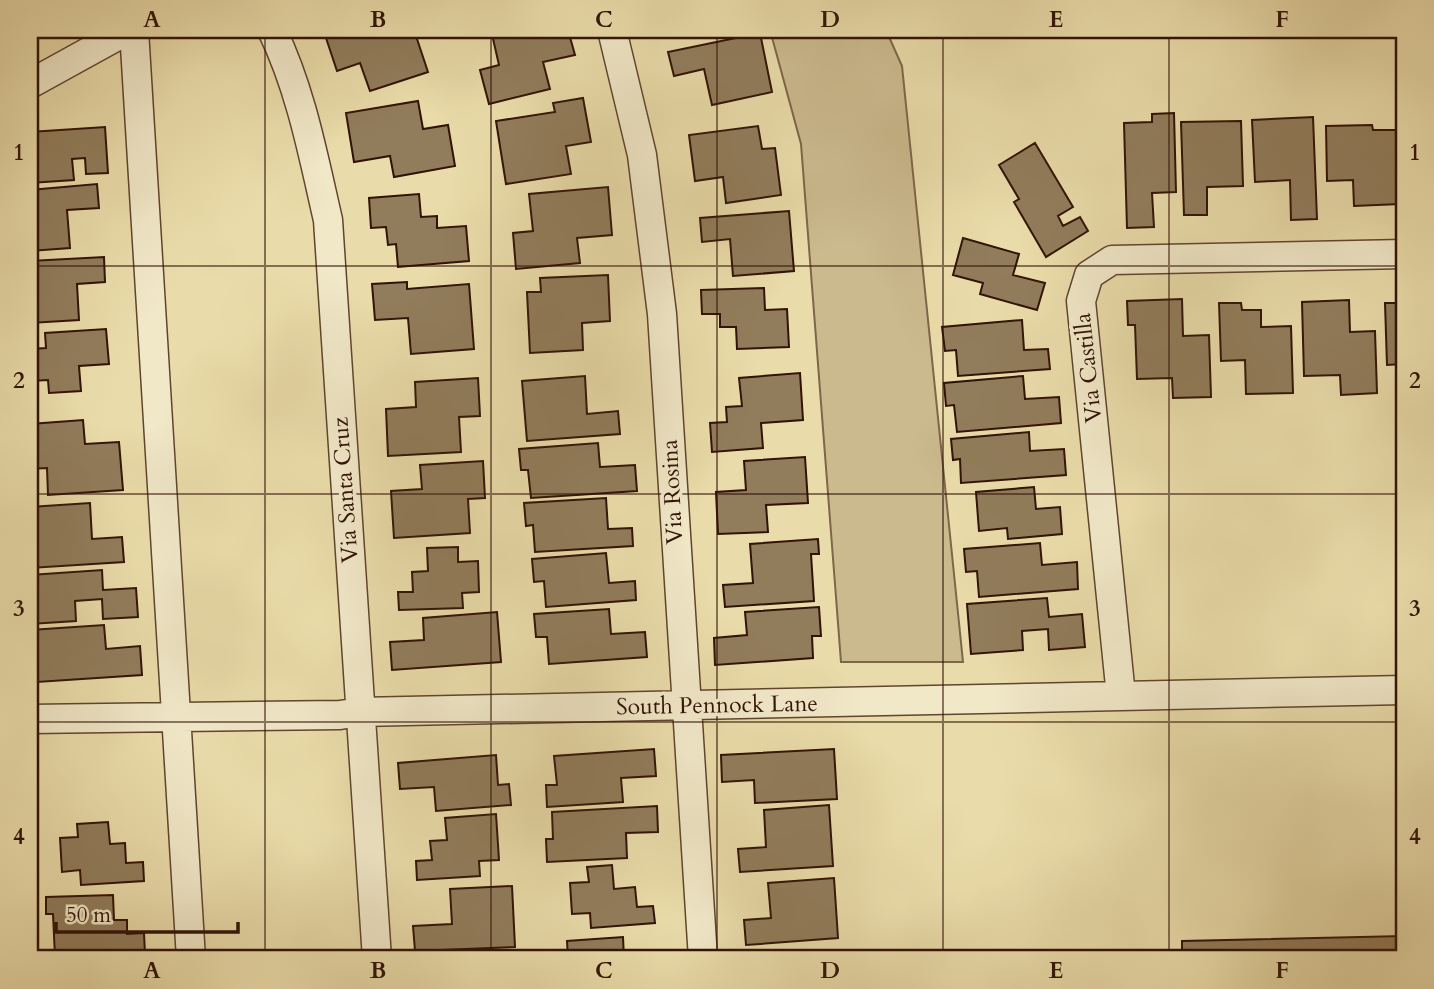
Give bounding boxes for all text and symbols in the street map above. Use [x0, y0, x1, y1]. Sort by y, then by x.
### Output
text: A [143, 4, 161, 35]
text: B [370, 4, 386, 35]
text: C [595, 4, 613, 35]
text: D [820, 4, 840, 35]
text: E [1049, 4, 1063, 35]
text: F [1275, 4, 1289, 35]
text: 1 [13, 137, 25, 168]
text: 1 [1409, 137, 1421, 168]
street label: Via Castilla [1067, 312, 1109, 424]
text: 2 [13, 365, 25, 396]
text: 2 [1409, 365, 1421, 396]
street label: Via Santa Cruz [324, 416, 366, 564]
street label: Via Rosina [654, 439, 690, 545]
text: 3 [13, 593, 25, 624]
text: 3 [1409, 593, 1421, 624]
street label: South Pennock Lane [616, 688, 818, 722]
text: 4 [13, 821, 25, 852]
text: 4 [1409, 821, 1421, 852]
scale bar [56, 891, 238, 935]
text: 50 m [66, 901, 111, 930]
text: A [143, 955, 161, 986]
text: B [370, 955, 386, 986]
text: C [595, 955, 613, 986]
text: D [820, 955, 840, 986]
text: E [1049, 955, 1063, 986]
text: F [1275, 955, 1289, 986]

